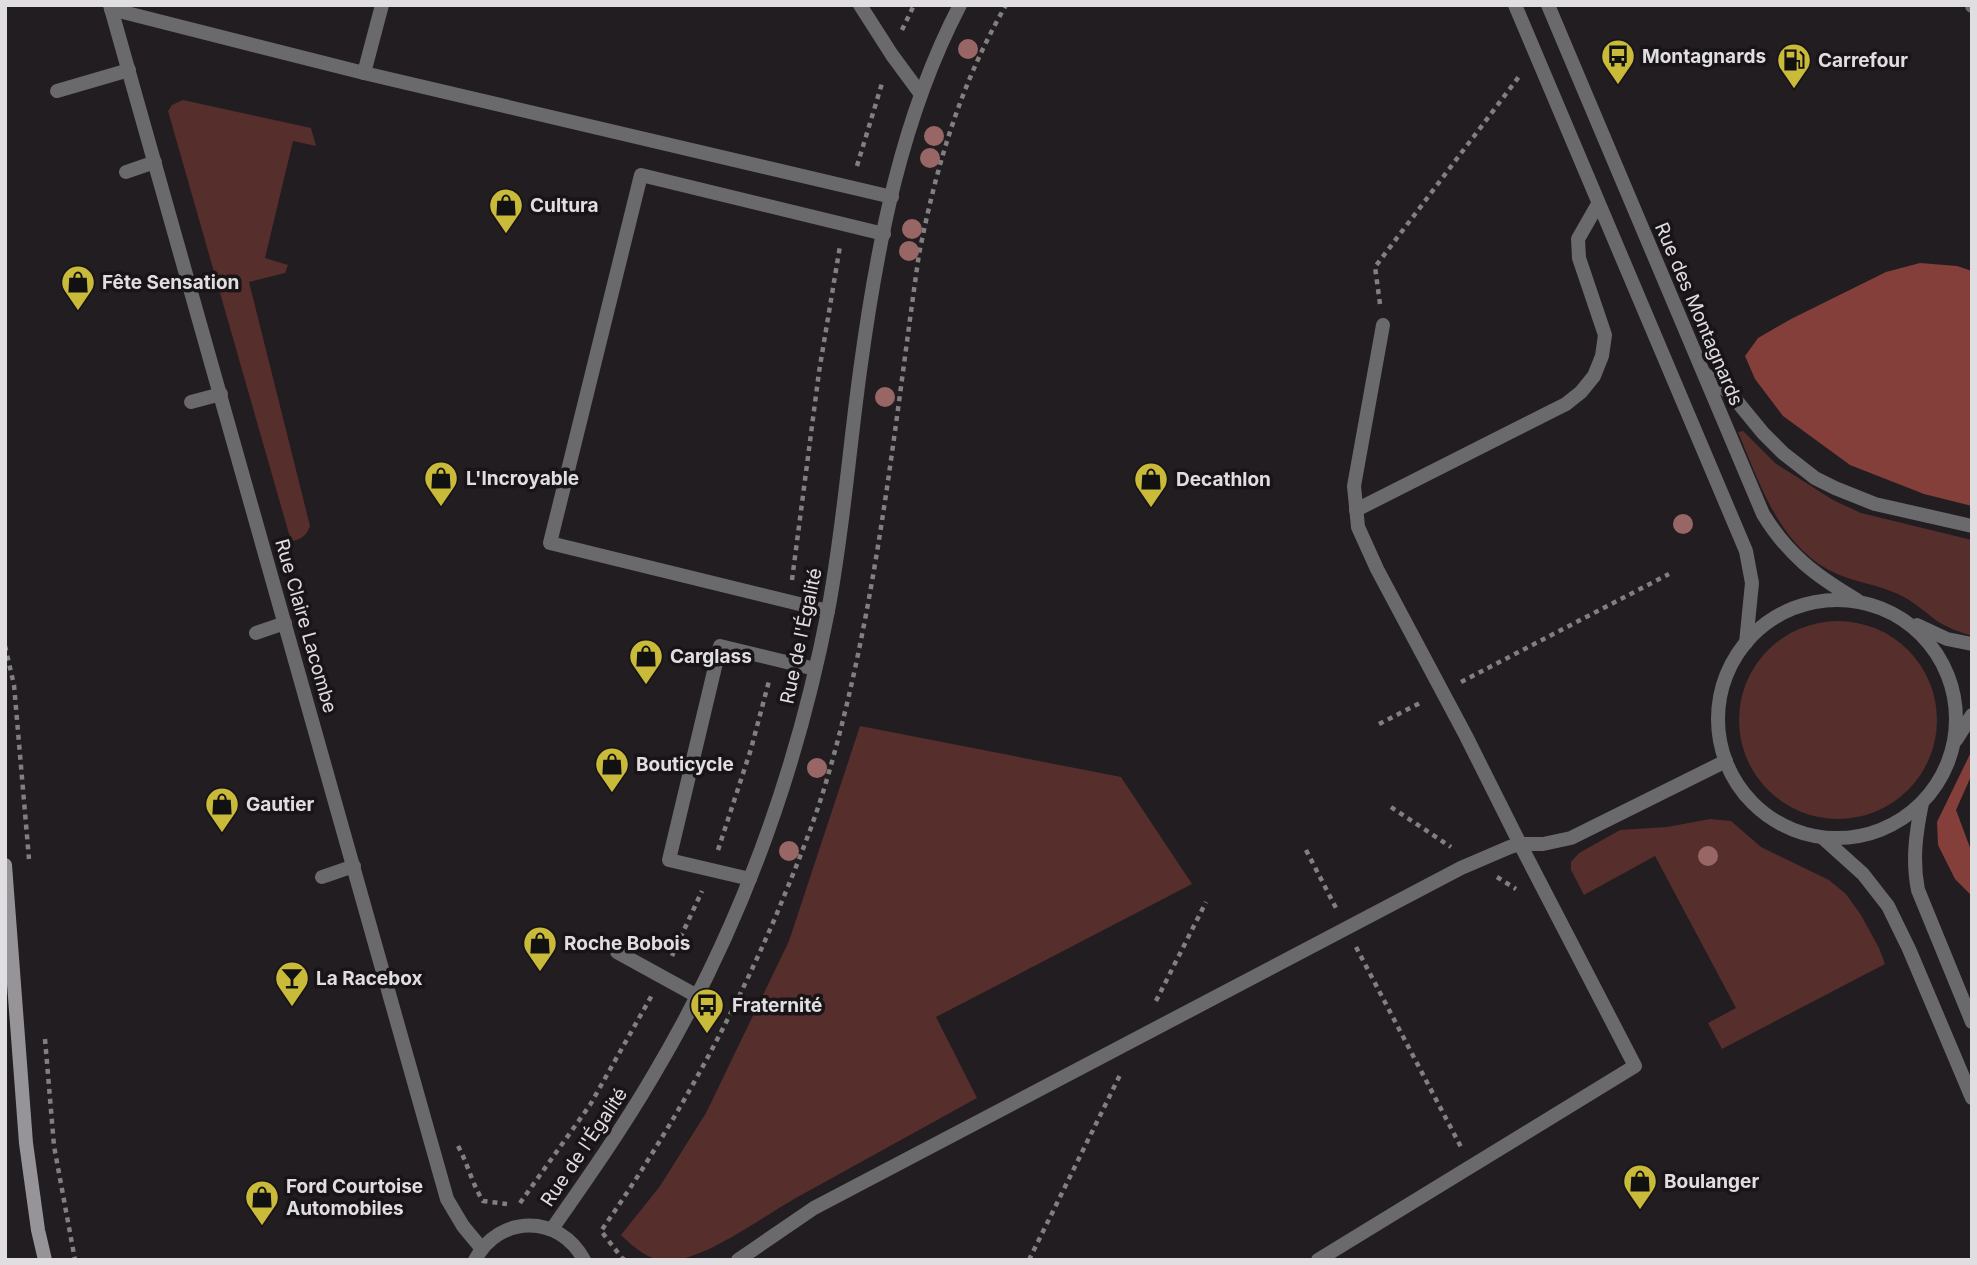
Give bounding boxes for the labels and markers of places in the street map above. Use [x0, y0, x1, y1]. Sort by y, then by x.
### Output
bus stop icon: Montagnards [1599, 37, 1637, 86]
fuel station icon: Carrefour [1775, 41, 1813, 90]
place label: Montagnards [1642, 45, 1766, 68]
place label: Carrefour [1818, 49, 1908, 72]
shop icon: Cultura [487, 186, 525, 235]
place label: Cultura [530, 194, 599, 217]
shop icon: Fête Sensation [59, 263, 97, 312]
place label: Fête Sensation [102, 271, 239, 294]
shop icon: L'Incroyable [422, 459, 460, 508]
shop icon: Decathlon [1132, 460, 1170, 509]
place label: L'Incroyable [466, 467, 579, 490]
place label: Decathlon [1176, 468, 1271, 491]
shop icon: Carglass [627, 637, 665, 686]
place label: Carglass [670, 645, 752, 668]
shop icon: Bouticycle [593, 745, 631, 794]
place label: Bouticycle [636, 753, 734, 776]
shop icon: Gautier [203, 785, 241, 834]
place label: Gautier [246, 793, 315, 816]
shop icon: Roche Bobois [521, 924, 559, 973]
place label: Roche Bobois [564, 932, 690, 955]
bar icon: La Racebox [273, 959, 311, 1008]
place label: La Racebox [316, 967, 422, 990]
bus stop icon: Fraternité [688, 986, 726, 1035]
place label: Fraternité [732, 994, 822, 1017]
shop icon: Boulanger [1621, 1162, 1659, 1211]
place label: Boulanger [1664, 1170, 1759, 1193]
place label: Ford Courtoise Automobiles [286, 1175, 423, 1220]
shop icon: Ford Courtoise Automobiles [243, 1178, 281, 1227]

